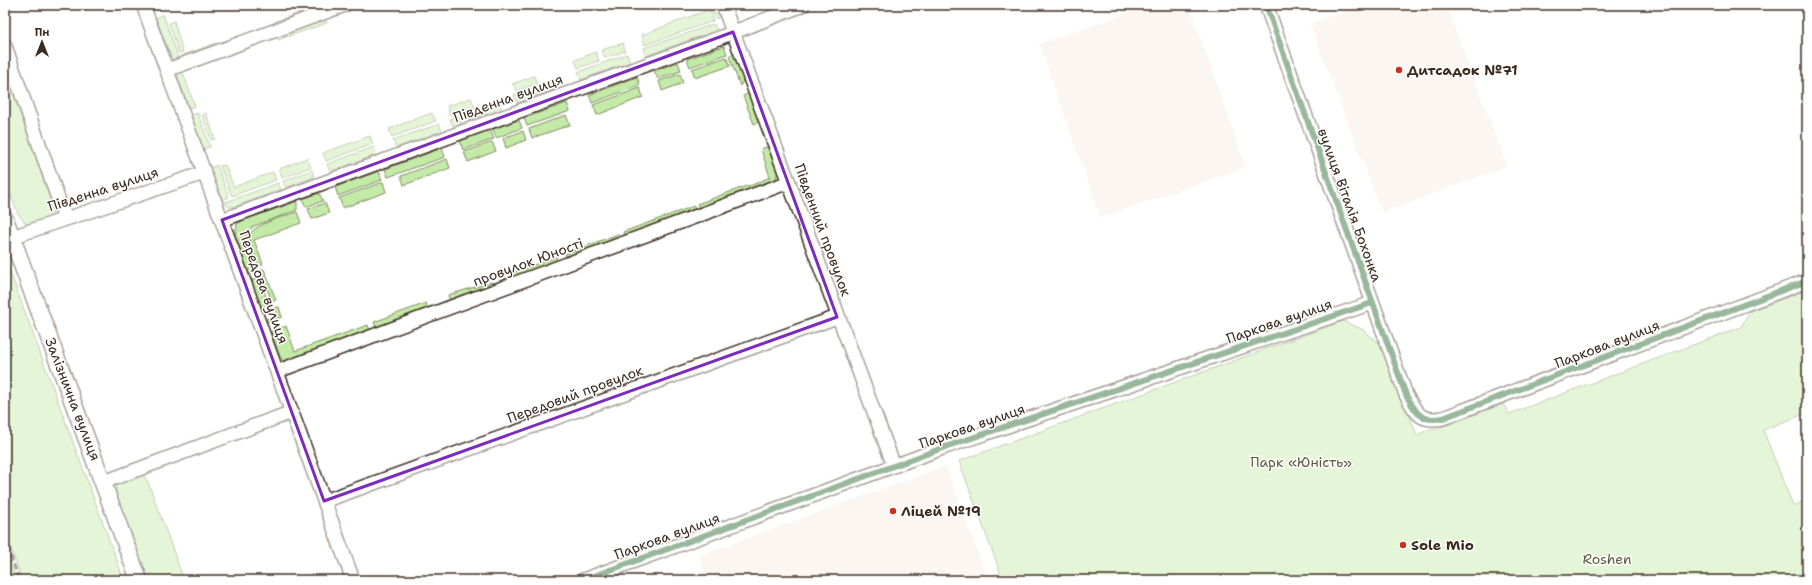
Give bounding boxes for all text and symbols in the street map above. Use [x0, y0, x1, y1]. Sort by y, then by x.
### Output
north arrow [22, 22, 62, 62]
text: Пн [35, 25, 49, 40]
place label: Дитсадок №71 [1407, 61, 1518, 79]
marker: Дитсадок №71 [1394, 65, 1404, 75]
street label: Південна вулиця [451, 70, 565, 126]
street label: вулиця Віталія Бохонка [1314, 126, 1386, 285]
street label: Південний провулок [791, 161, 856, 299]
street label: Південна вулиця [45, 163, 161, 215]
street label: Передова вулиця [235, 228, 293, 346]
street label: провулок Юності [470, 234, 586, 290]
street label: Паркова вулиця [1224, 294, 1334, 348]
street label: Паркова вулиця [1552, 316, 1662, 372]
street label: Залізнична вулиця [41, 335, 105, 463]
street label: Передовий провулок [505, 361, 646, 427]
street label: Паркова вулиця [917, 399, 1027, 453]
park label: Парк «Юність» [1250, 453, 1352, 471]
place label: Ліцей №19 [901, 502, 981, 520]
marker: Ліцей №19 [888, 506, 898, 516]
street label: Паркова вулиця [612, 509, 722, 563]
place label: Sole Mio [1411, 536, 1474, 554]
marker: Sole Mio [1398, 540, 1408, 550]
park label: Roshen [1582, 550, 1632, 568]

